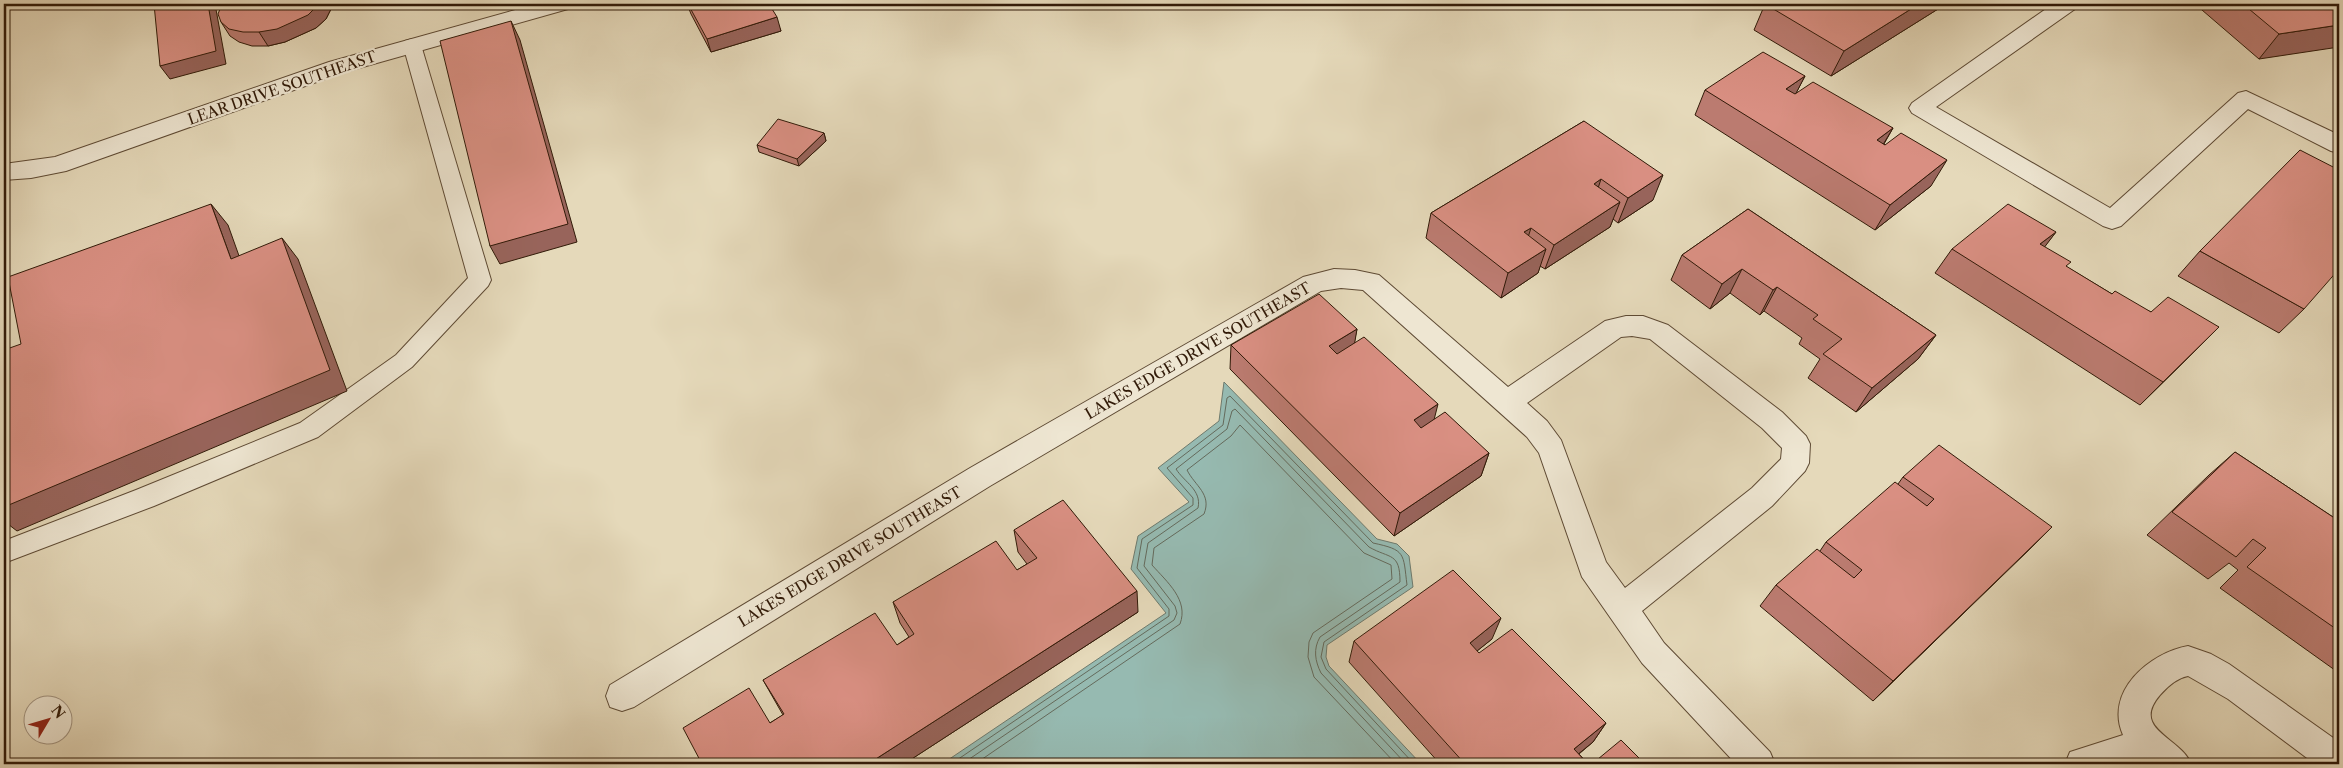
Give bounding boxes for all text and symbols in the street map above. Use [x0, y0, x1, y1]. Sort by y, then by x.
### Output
street label: LEAR DRIVE SOUTHEAST [185, 46, 379, 129]
street label: LAKES EDGE DRIVE SOUTHEAST [1082, 278, 1315, 423]
street label: LAKES EDGE DRIVE SOUTHEAST [735, 482, 966, 631]
north arrow [22, 696, 72, 746]
text: N [47, 702, 69, 722]

